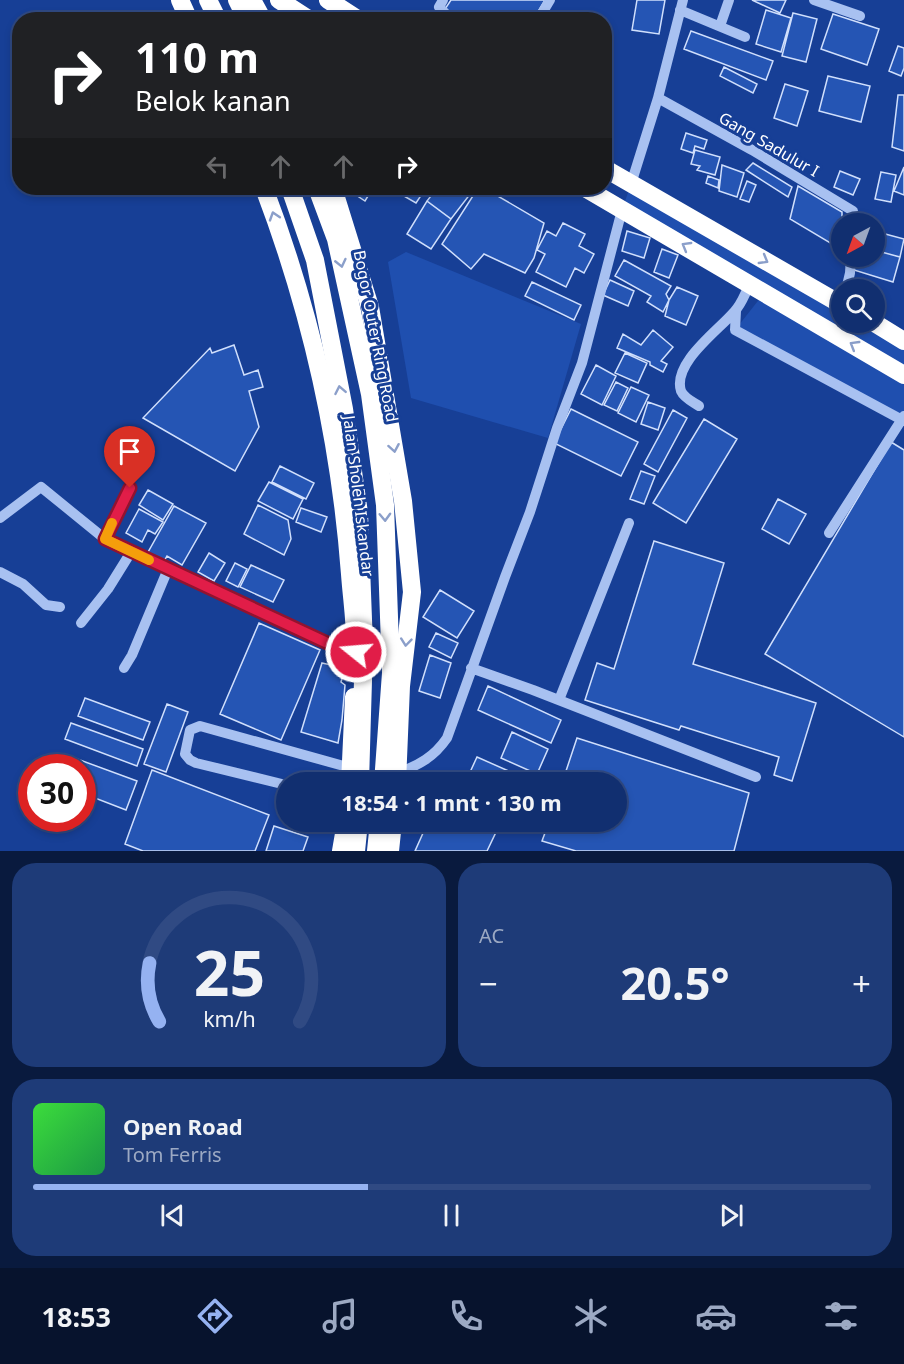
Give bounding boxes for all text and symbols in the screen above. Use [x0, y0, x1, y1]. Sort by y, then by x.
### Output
text: 110 m [135, 28, 259, 85]
icon: right [36, 36, 114, 114]
text: Belok kanan [135, 82, 291, 119]
street label: Gang Sadulur I [715, 106, 823, 182]
icon: left [201, 150, 234, 183]
icon: ahead [264, 150, 297, 183]
icon: ahead [327, 150, 360, 183]
icon: right [390, 150, 423, 183]
one-way arrow [269, 211, 282, 222]
north arrow [831, 213, 885, 267]
map controls [831, 213, 885, 333]
one-way arrow [681, 242, 692, 254]
street label: Bogor Outer Ring Road [349, 248, 403, 424]
one-way arrow [758, 253, 768, 265]
one-way arrow [334, 258, 347, 268]
button: search [831, 279, 885, 333]
one-way arrow [850, 341, 860, 352]
one-way arrow [334, 385, 347, 395]
street label: Jalan Sholeh Iskandar [338, 412, 380, 578]
pin [104, 426, 155, 488]
icon: arrive [113, 435, 146, 468]
one-way arrow [387, 443, 400, 453]
one-way arrow [379, 512, 392, 521]
position arrow [324, 620, 388, 684]
one-way arrow [401, 637, 413, 647]
speed limit sign: 30 [18, 754, 96, 832]
text: 18:54 · 1 mnt · 130 m [341, 787, 562, 817]
text: AC [479, 922, 504, 949]
text: 25 [193, 929, 265, 1014]
text: 20.5° [621, 952, 729, 1013]
text: − [479, 961, 498, 1006]
text: + [852, 961, 871, 1006]
text: km/h [203, 1004, 255, 1033]
text: Open Road [123, 1111, 243, 1141]
text: Tom Ferris [123, 1141, 222, 1168]
icon: previous [156, 1199, 189, 1232]
icon: pause [435, 1199, 468, 1232]
icon: next [715, 1199, 748, 1232]
icon: directions [194, 1295, 236, 1337]
icon: music [319, 1295, 361, 1337]
icon: phone [445, 1295, 487, 1337]
icon: climate [570, 1295, 612, 1337]
icon: car [695, 1295, 737, 1337]
icon: filters [820, 1295, 862, 1337]
text: 18:53 [42, 1298, 111, 1335]

